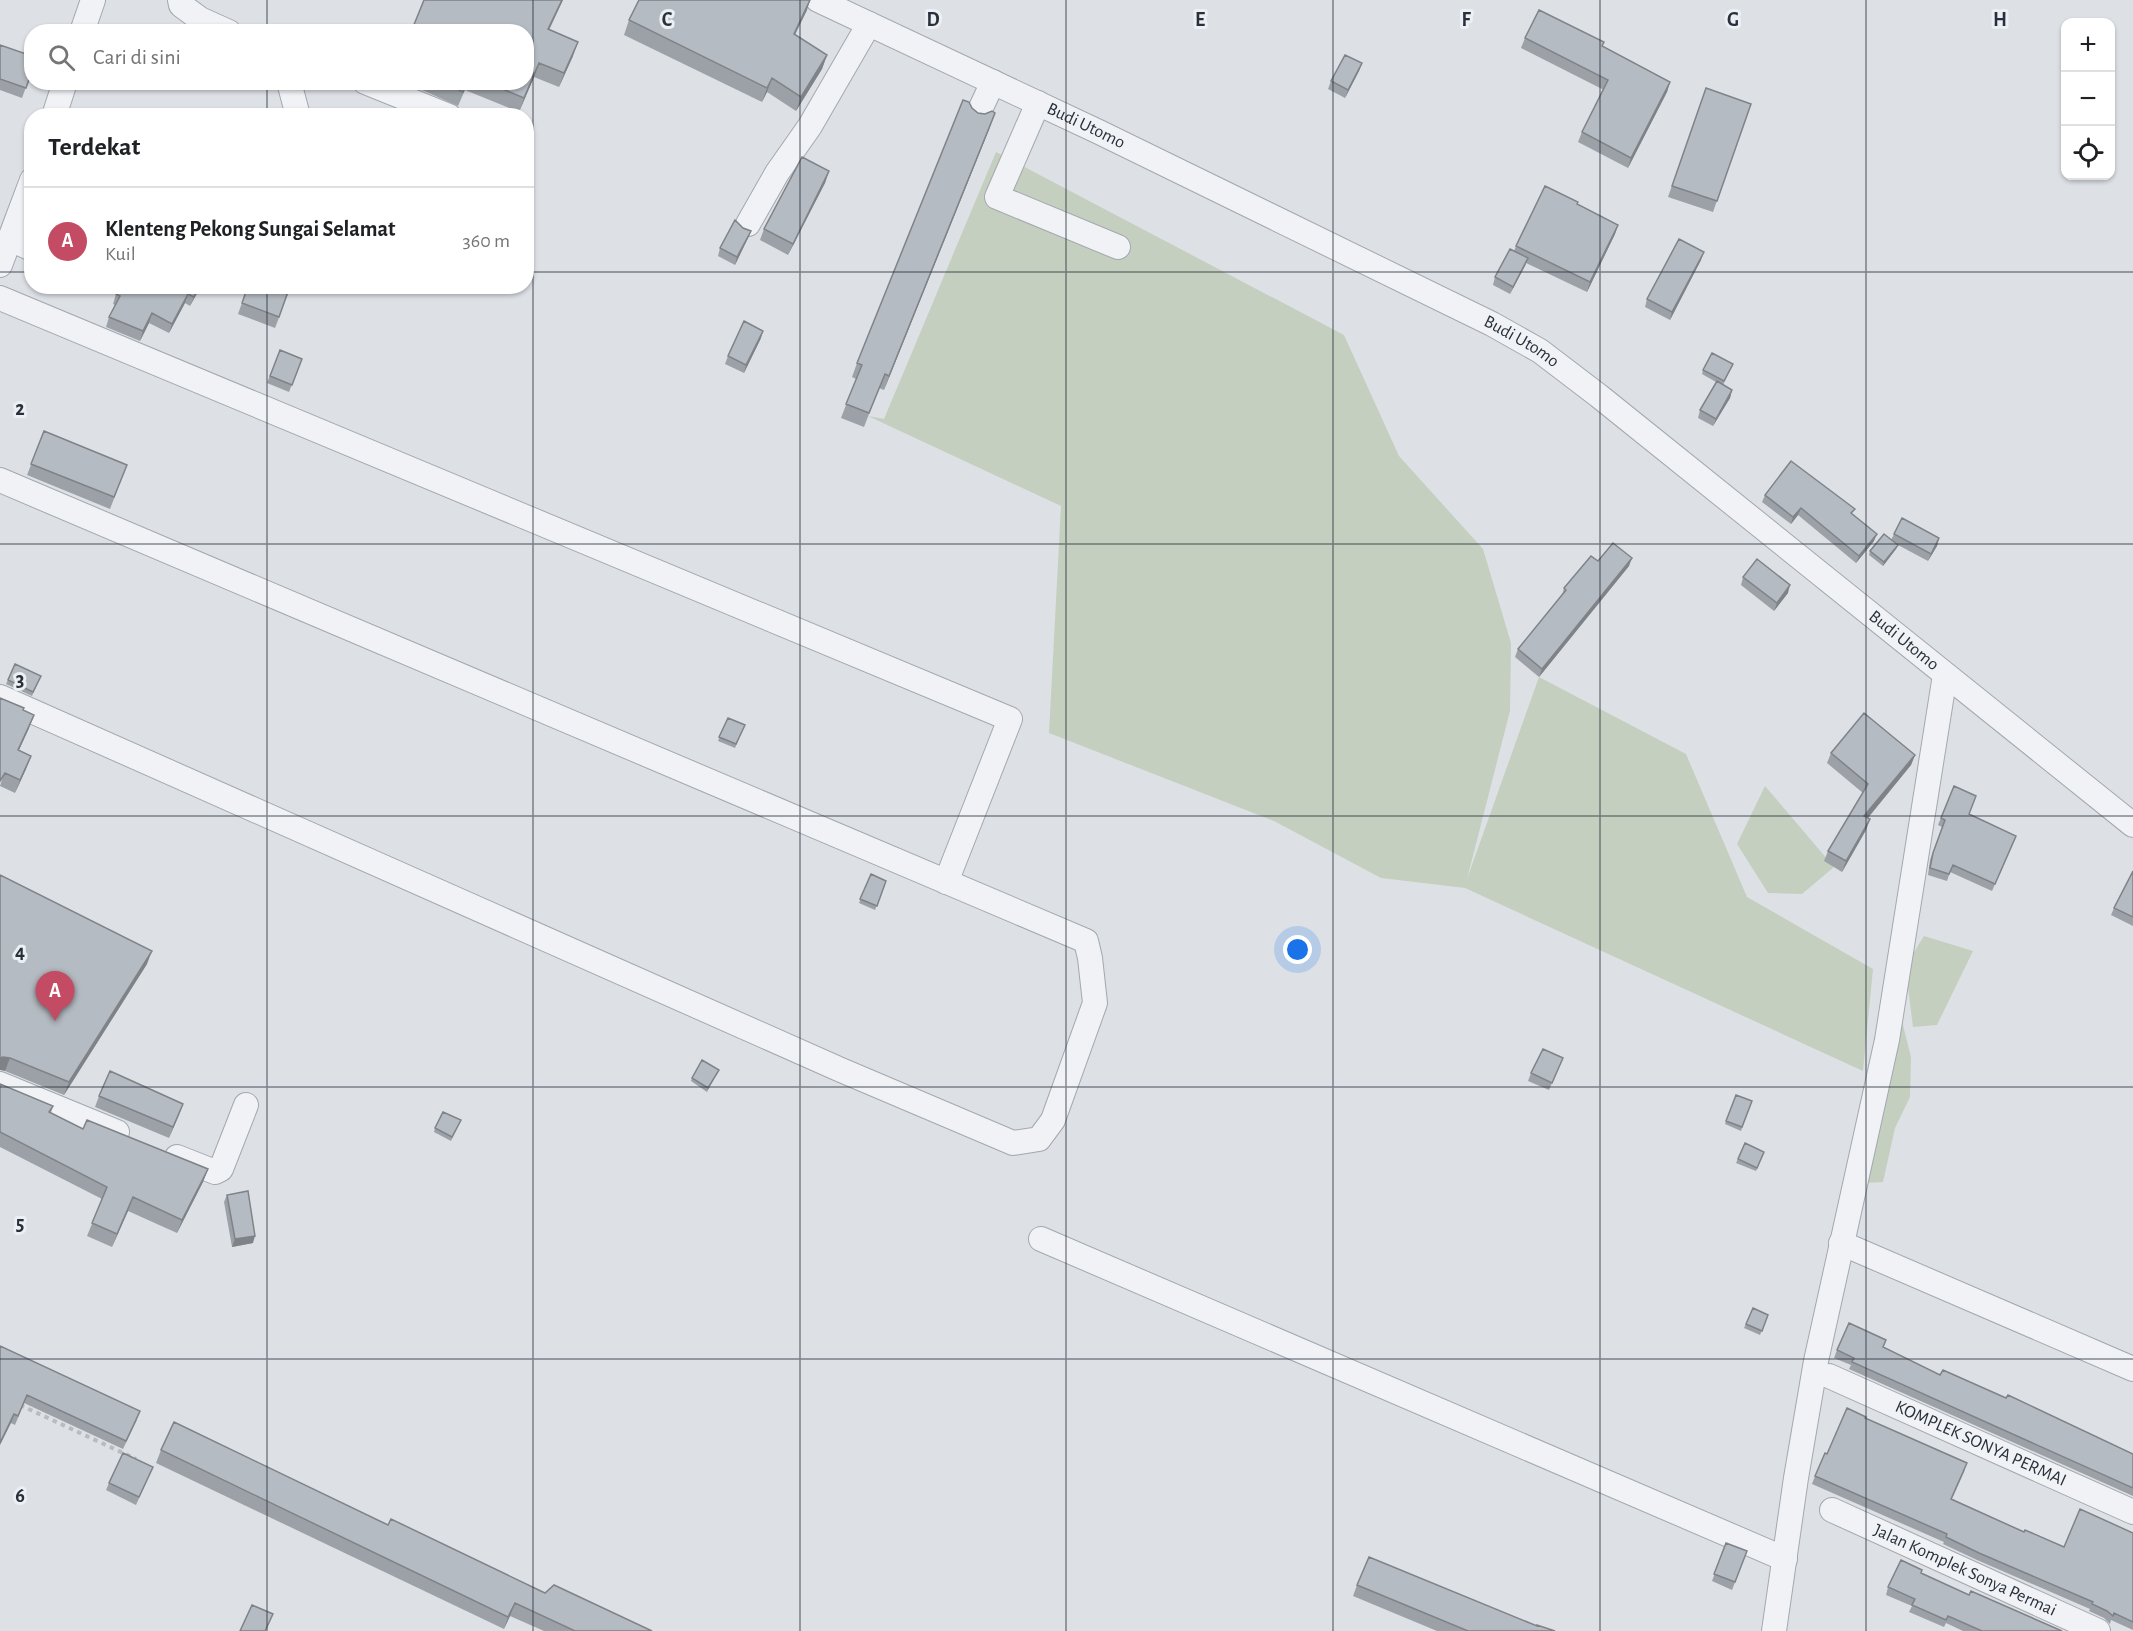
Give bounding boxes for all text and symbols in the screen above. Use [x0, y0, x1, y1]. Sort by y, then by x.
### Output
text: C [662, 10, 673, 30]
text: D [926, 10, 940, 30]
text: E [1195, 10, 1205, 30]
text: F [1461, 10, 1471, 30]
text: G [1727, 10, 1739, 30]
text: H [1993, 10, 2007, 30]
map controls [2061, 18, 2115, 180]
button: + [2061, 18, 2115, 72]
search box [24, 24, 534, 90]
icon: search [45, 41, 78, 74]
text: Cari di sini [93, 46, 181, 68]
button: − [2061, 72, 2115, 126]
street label: Budi Utomo [1044, 100, 1128, 152]
button: locate [2061, 126, 2115, 180]
text: Terdekat [48, 134, 140, 160]
text: Klenteng Pekong Sungai Selamat [105, 218, 396, 240]
text: A [62, 231, 74, 251]
text: 360 m [463, 231, 510, 251]
text: Kuil [105, 244, 136, 264]
street label: Budi Utomo [1481, 312, 1562, 371]
text: 2 [15, 399, 25, 419]
street label: Budi Utomo [1865, 607, 1942, 674]
text: 3 [16, 670, 24, 690]
your location [1283, 935, 1312, 964]
text: 4 [15, 942, 25, 962]
pin: A [36, 972, 74, 1021]
text: 5 [16, 1214, 24, 1234]
street label: KOMPLEK SONYA PERMAI [1892, 1398, 2069, 1490]
text: 6 [15, 1486, 25, 1506]
street label: Jalan Komplek Sonya Permai [1871, 1521, 2059, 1620]

